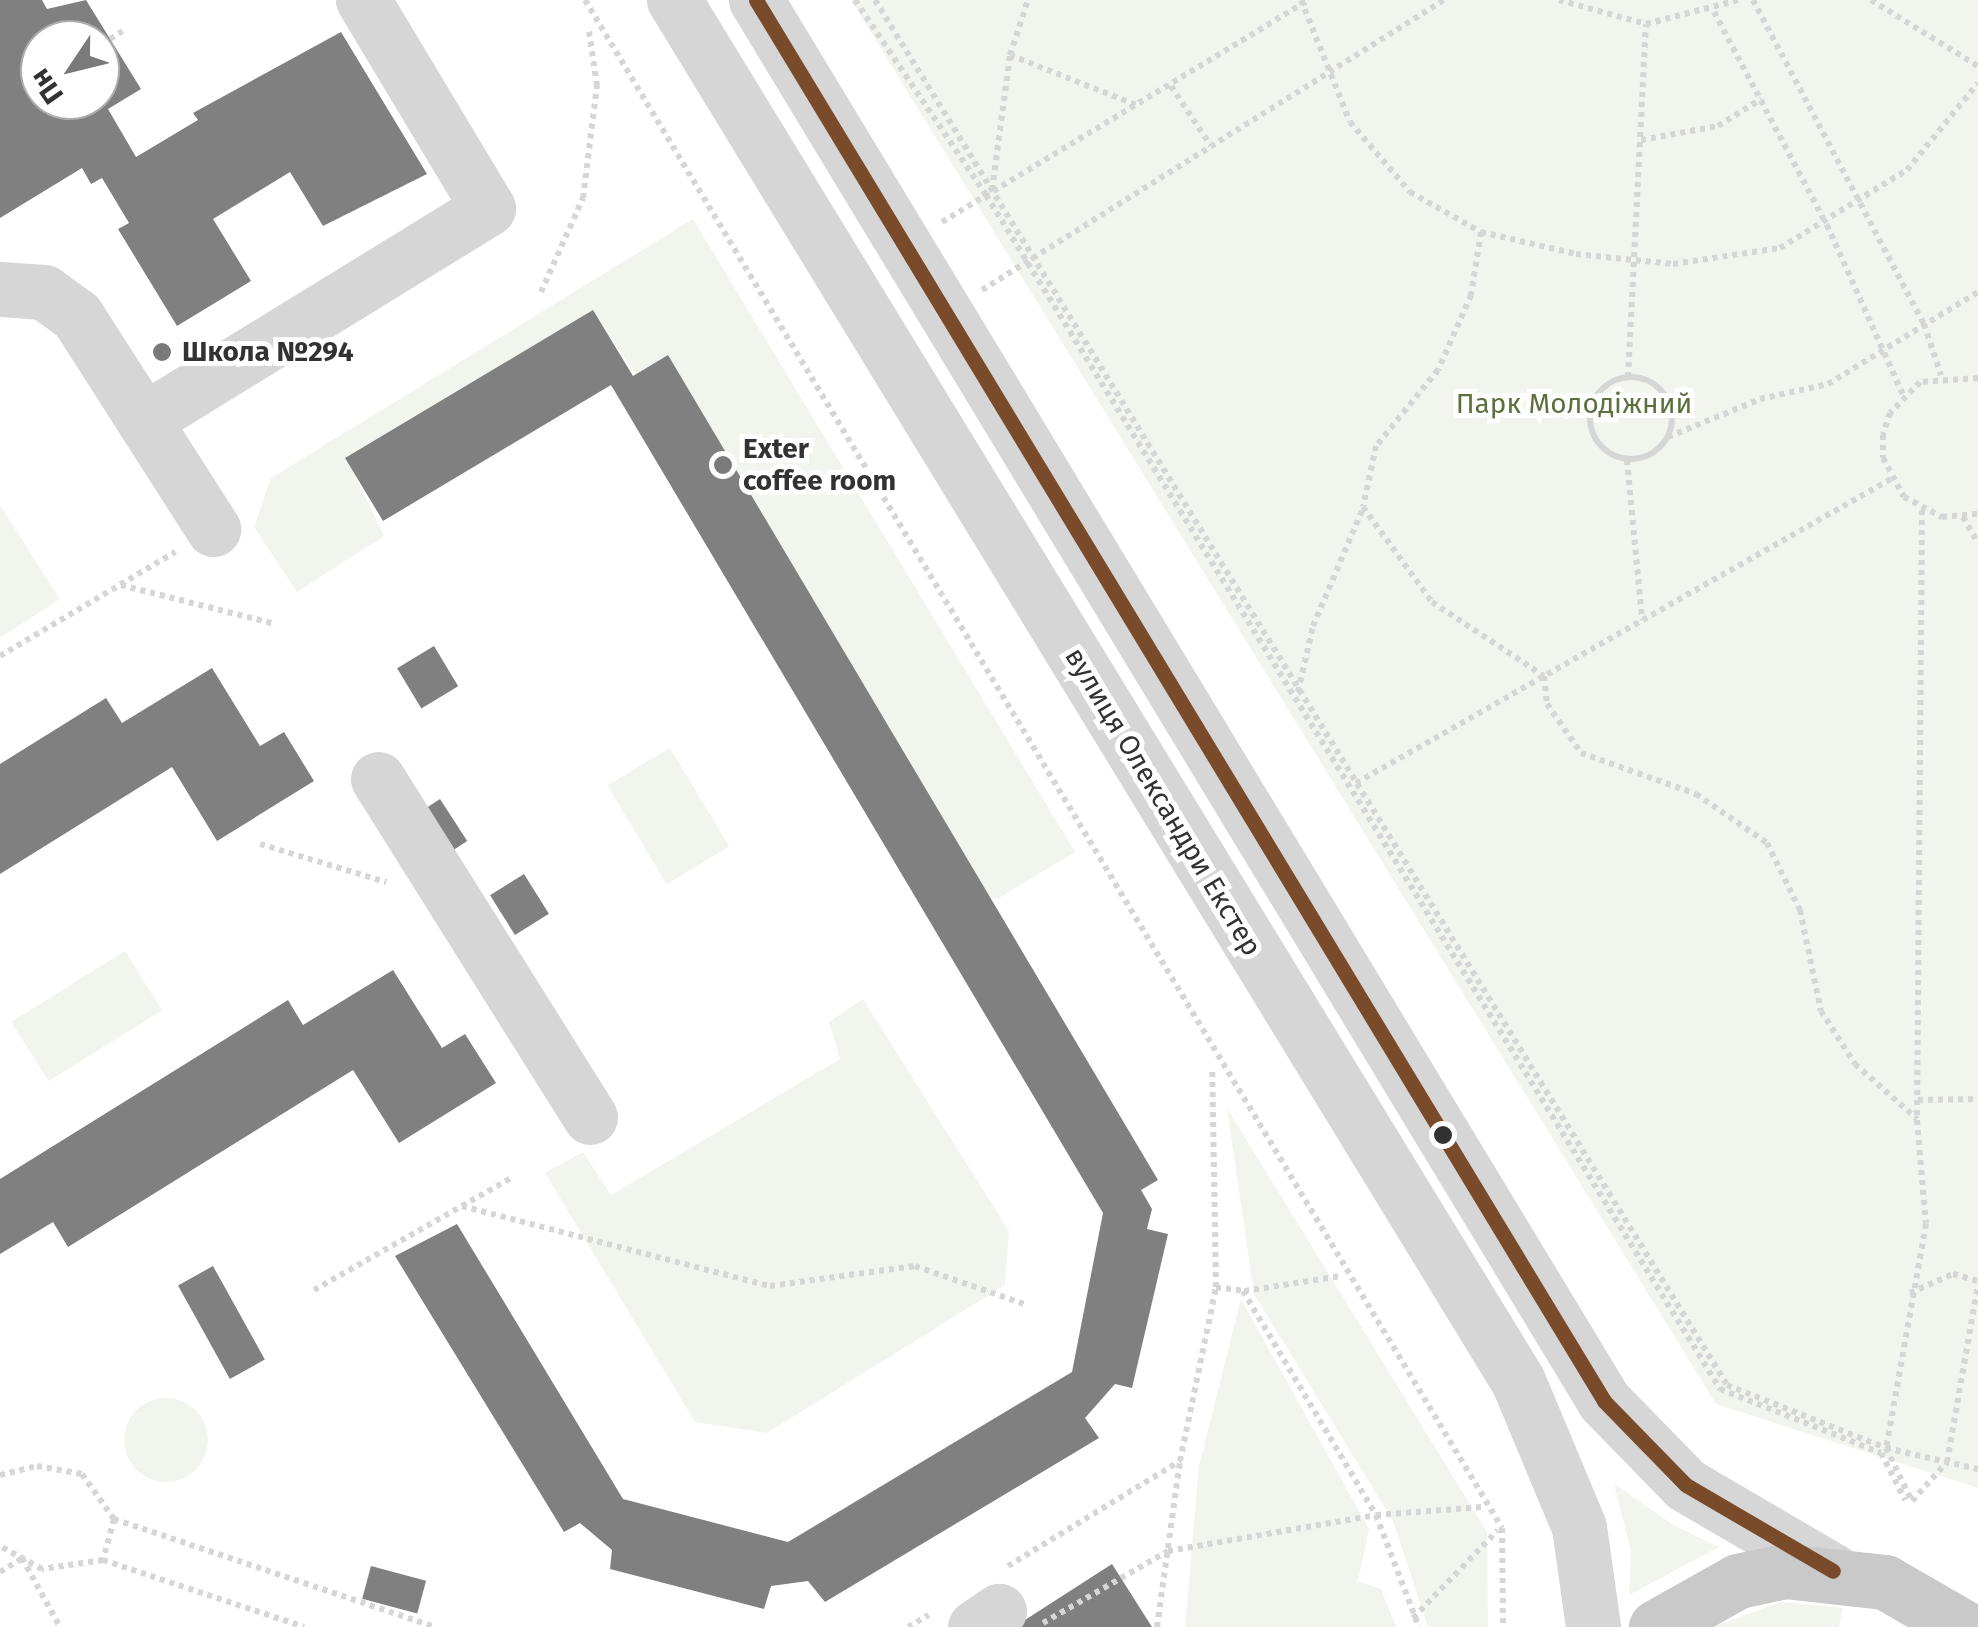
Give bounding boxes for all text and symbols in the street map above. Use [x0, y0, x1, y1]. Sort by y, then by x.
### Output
north arrow [20, 20, 120, 120]
text: Пн [23, 63, 70, 110]
place label: Школа №294 [182, 335, 354, 369]
marker: Школа №294 [151, 341, 173, 363]
park label: Парк Молодіжний [1456, 387, 1692, 421]
place label: Exter coffee room [743, 432, 896, 498]
marker: Exter coffee room [712, 454, 734, 476]
street label: вулиця Олександри Екстер [1058, 642, 1268, 962]
unlabelled marker [1433, 1125, 1453, 1145]

